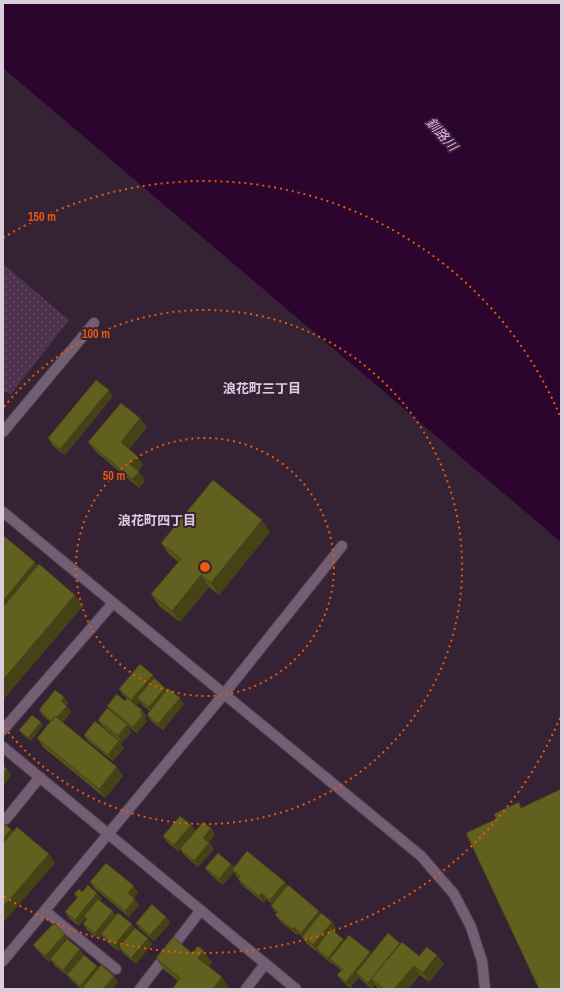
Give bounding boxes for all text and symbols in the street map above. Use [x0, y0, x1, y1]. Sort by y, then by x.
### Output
water label: 釧路川 [422, 114, 462, 156]
text: 150 m [28, 209, 56, 225]
text: 100 m [82, 326, 110, 342]
district label: 浪花町三丁目 [223, 380, 301, 397]
text: 50 m [103, 468, 125, 484]
district label: 浪花町四丁目 [118, 512, 196, 529]
centre of rings [198, 560, 212, 574]

